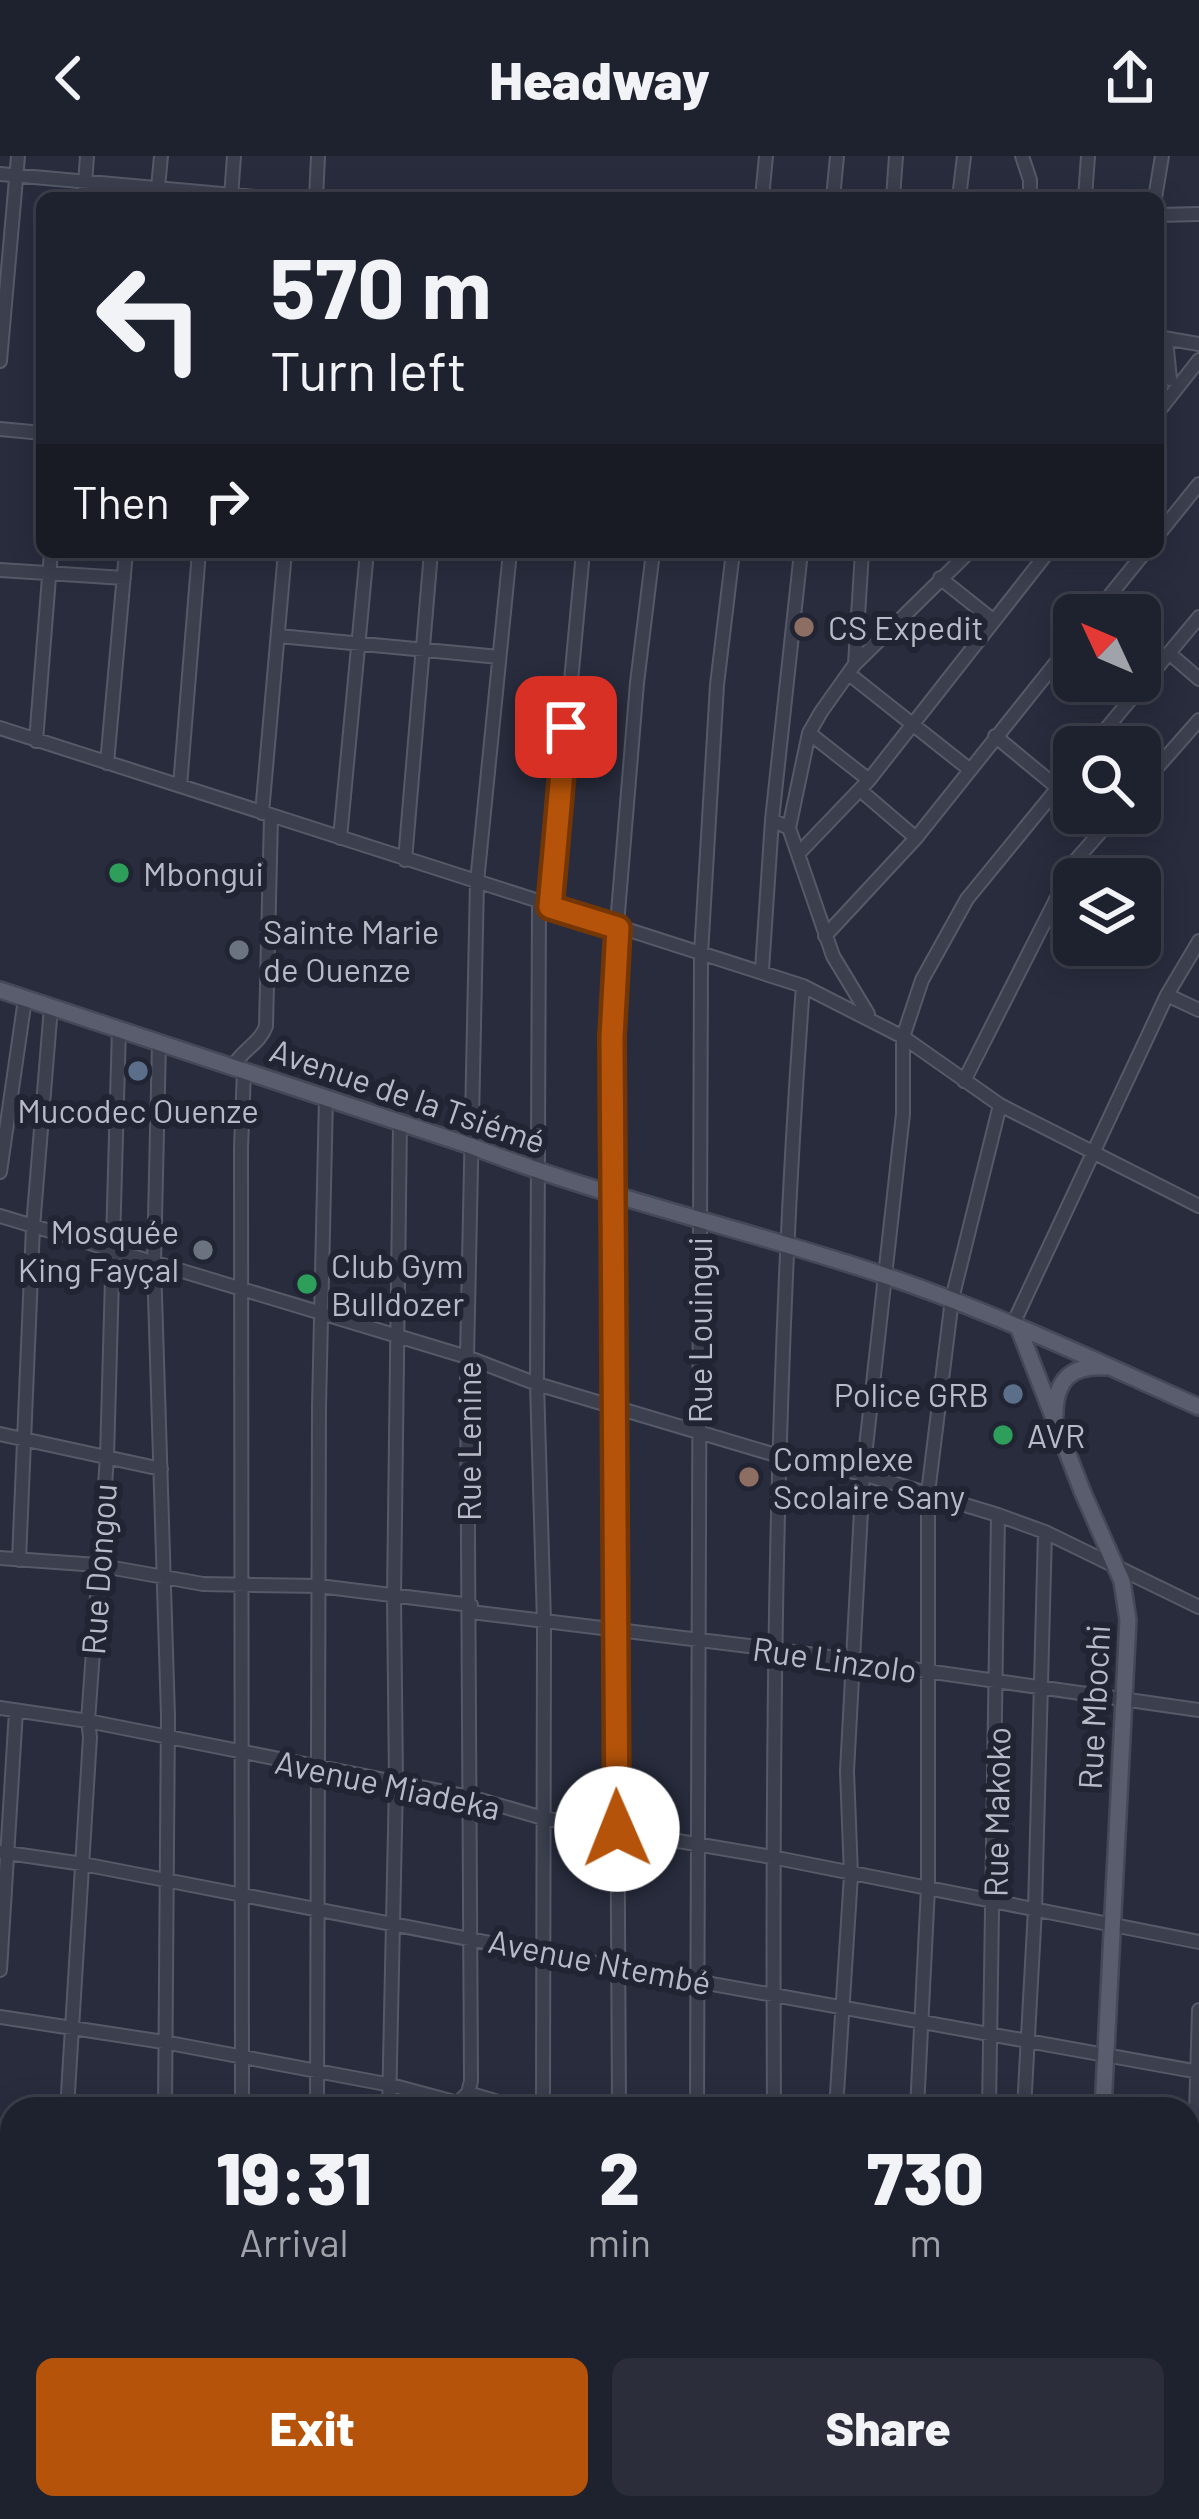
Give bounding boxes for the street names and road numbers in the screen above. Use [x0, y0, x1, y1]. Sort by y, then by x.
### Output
street label: Avenue de la Tsiémé [265, 1029, 551, 1161]
street label: Rue Louingui [679, 1237, 719, 1423]
street label: Rue Lenine [448, 1361, 488, 1521]
street label: Rue Dongou [72, 1482, 124, 1656]
street label: Rue Mbochi [1069, 1624, 1117, 1790]
street label: Rue Linzolo [750, 1628, 920, 1690]
street label: Rue Makoko [975, 1726, 1017, 1898]
street label: Avenue Miadeka [272, 1741, 504, 1827]
street label: Avenue Ntembé [485, 1920, 715, 2002]

